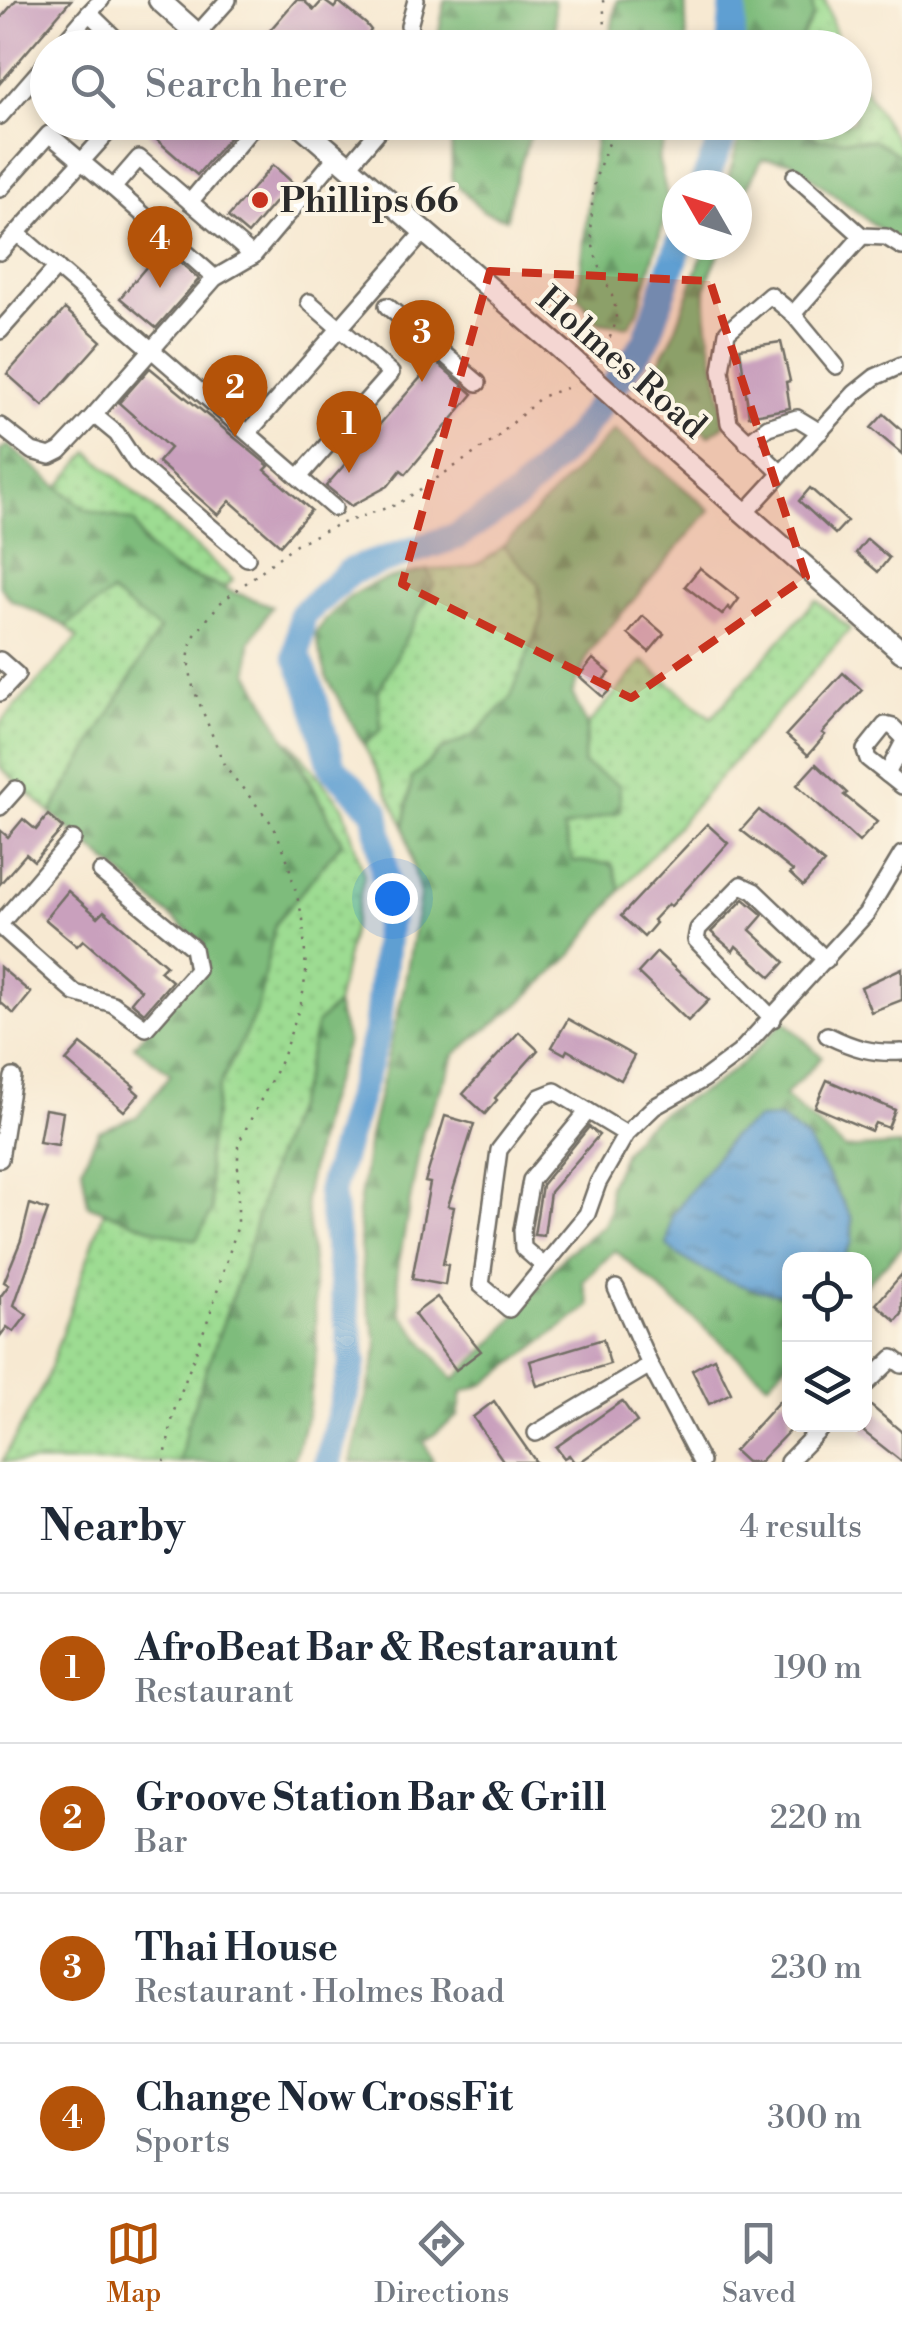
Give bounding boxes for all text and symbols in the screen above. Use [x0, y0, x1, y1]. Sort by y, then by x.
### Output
search box [30, 30, 872, 140]
icon: search [65, 58, 120, 113]
text: Search here [145, 62, 348, 109]
north arrow [662, 170, 752, 260]
place label: Phillips 66 [280, 180, 458, 223]
marker: Phillips 66 [249, 189, 271, 211]
pin: 4 [128, 206, 192, 288]
street label: Holmes Road [528, 278, 714, 448]
pin: 3 [390, 300, 454, 382]
pin: 2 [202, 354, 268, 437]
pin: 1 [316, 390, 382, 473]
your location [367, 873, 418, 924]
map controls [782, 1252, 872, 1432]
button: locate [782, 1252, 872, 1342]
button: layers [782, 1342, 872, 1432]
text: Nearby [40, 1501, 185, 1554]
text: 4 results [740, 1507, 862, 1547]
text: AfroBeat Bar & Restaraunt [135, 1625, 617, 1672]
text: 1 [65, 1648, 80, 1688]
text: 190 m [774, 1648, 862, 1688]
text: Restaurant [135, 1672, 294, 1712]
text: Groove Station Bar & Grill [135, 1775, 607, 1822]
text: 2 [62, 1798, 83, 1838]
text: 220 m [770, 1798, 862, 1838]
text: Bar [135, 1822, 188, 1862]
text: Thai House [135, 1925, 338, 1972]
text: 3 [63, 1948, 82, 1988]
text: 230 m [770, 1948, 862, 1988]
text: Restaurant · Holmes Road [135, 1972, 504, 2012]
text: Change Now CrossFit [135, 2075, 513, 2122]
text: 4 [62, 2098, 83, 2138]
text: 300 m [767, 2098, 862, 2138]
text: Sports [135, 2122, 230, 2162]
tab: Map [106, 2216, 161, 2311]
tab: Directions [374, 2216, 509, 2311]
tab: Saved [722, 2216, 796, 2311]

